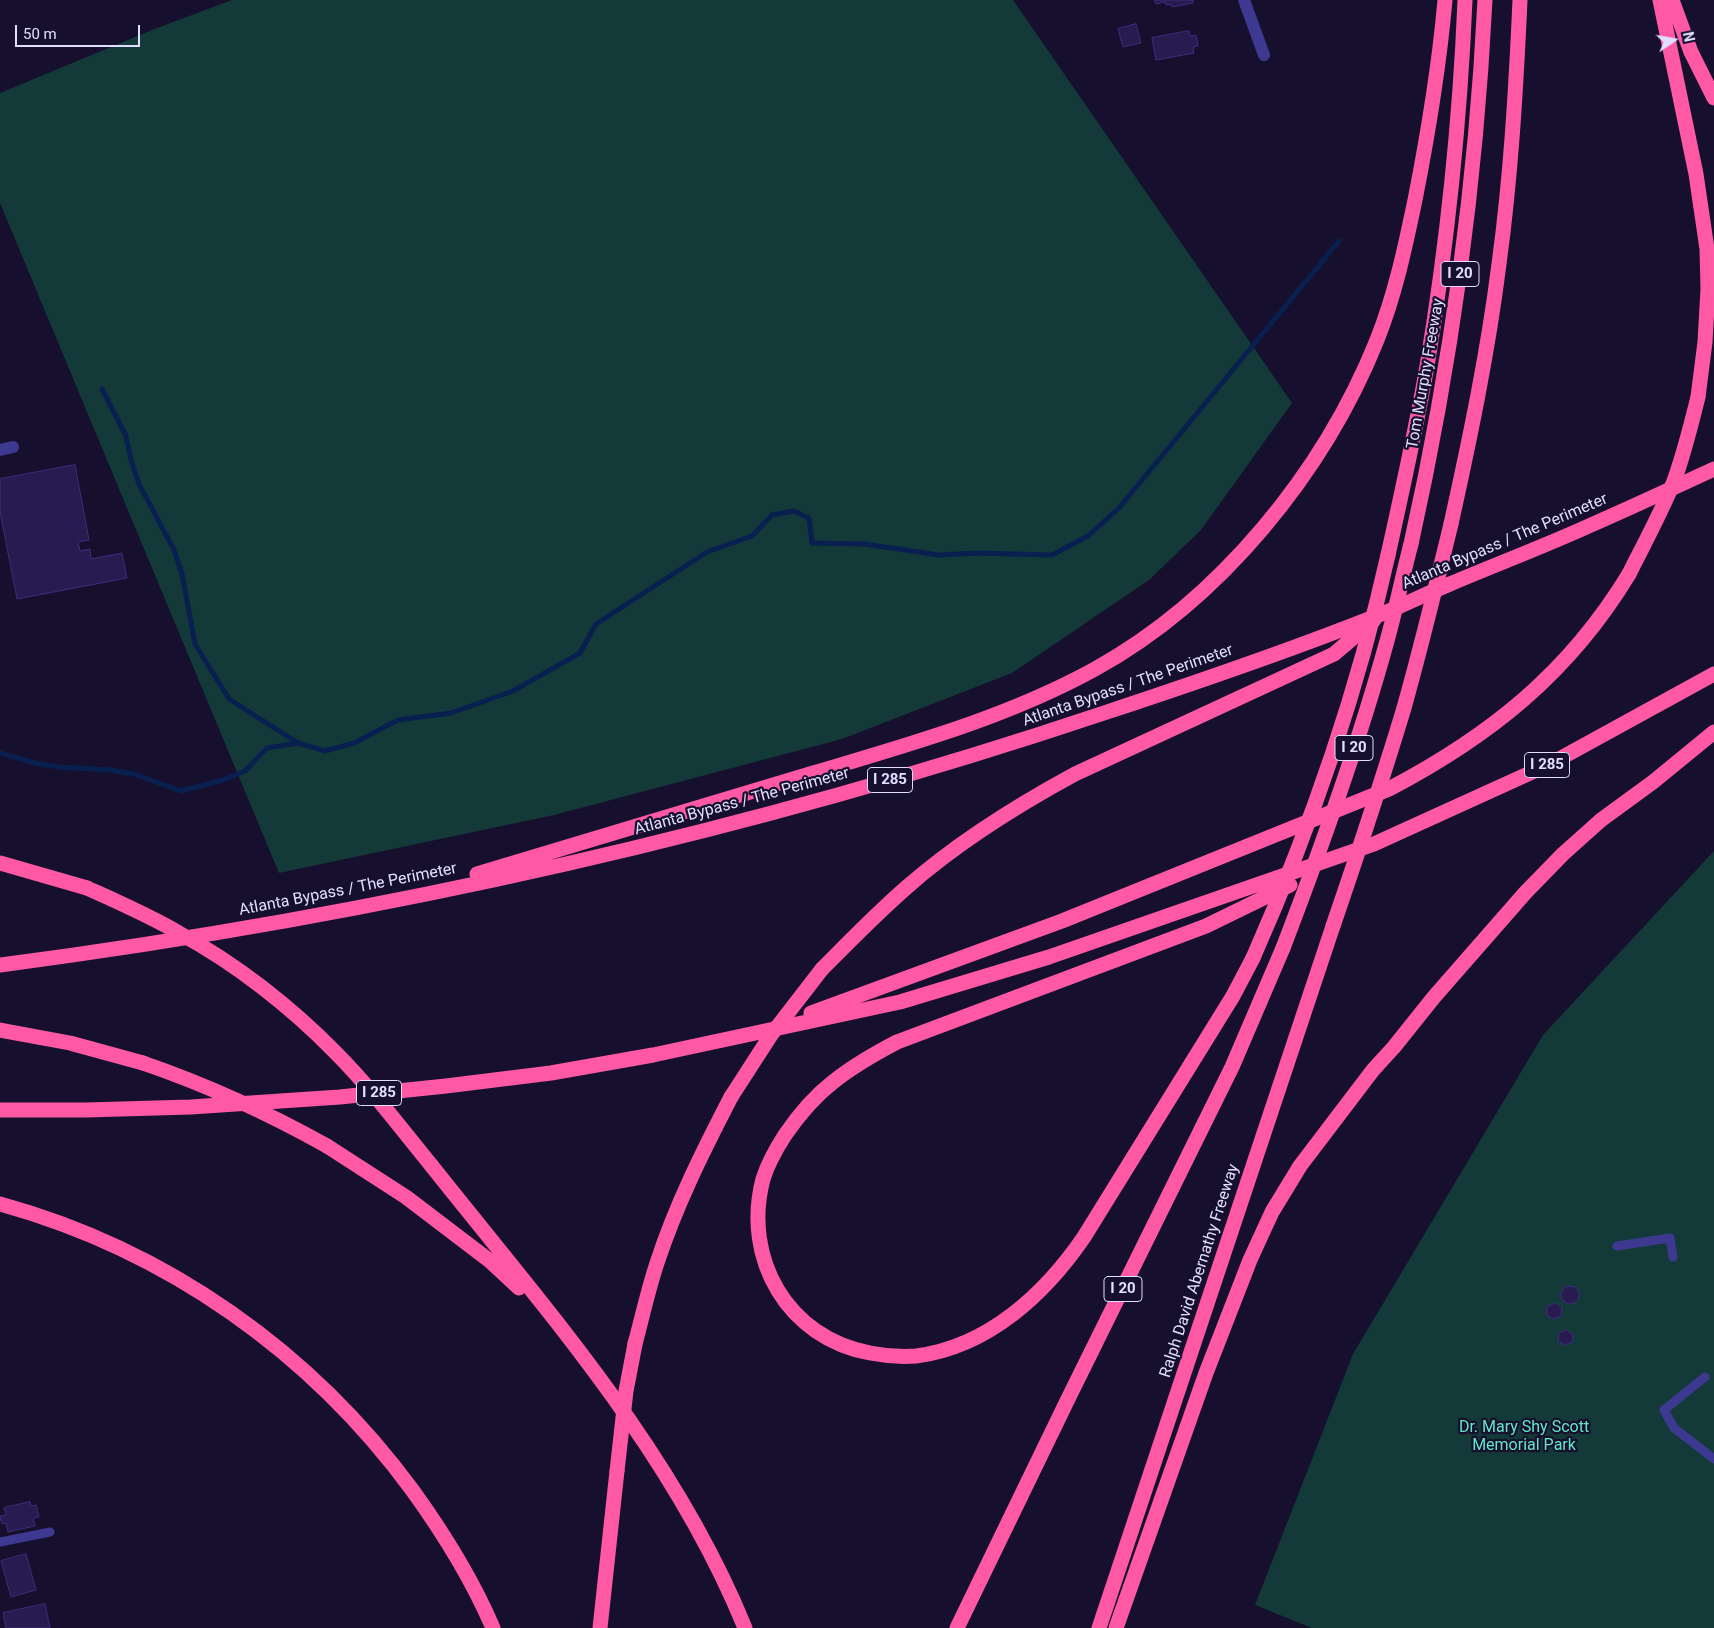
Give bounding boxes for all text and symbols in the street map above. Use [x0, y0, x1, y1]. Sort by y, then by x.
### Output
scale bar [18, 15, 142, 47]
north arrow [1649, 15, 1699, 65]
text: 50 m [23, 25, 57, 43]
text: N [1680, 30, 1698, 43]
road number: I 20 [1441, 262, 1479, 286]
street label: Tom Murphy Freeway [1403, 297, 1449, 451]
street label: Atlanta Bypass / The Perimeter [1399, 490, 1611, 594]
street label: Atlanta Bypass / The Perimeter [1020, 641, 1236, 731]
road number: I 20 [1335, 736, 1373, 760]
road number: I 285 [1524, 752, 1570, 778]
street label: Atlanta Bypass / The Perimeter [633, 764, 851, 840]
road number: I 285 [868, 768, 912, 792]
street label: Atlanta Bypass / The Perimeter [237, 859, 459, 921]
road number: I 285 [356, 1080, 402, 1106]
street label: Ralph David Abernathy Freeway [1156, 1162, 1244, 1380]
road number: I 20 [1104, 1276, 1142, 1302]
park label: Dr. Mary Shy Scott Memorial Park [1459, 1418, 1589, 1456]

